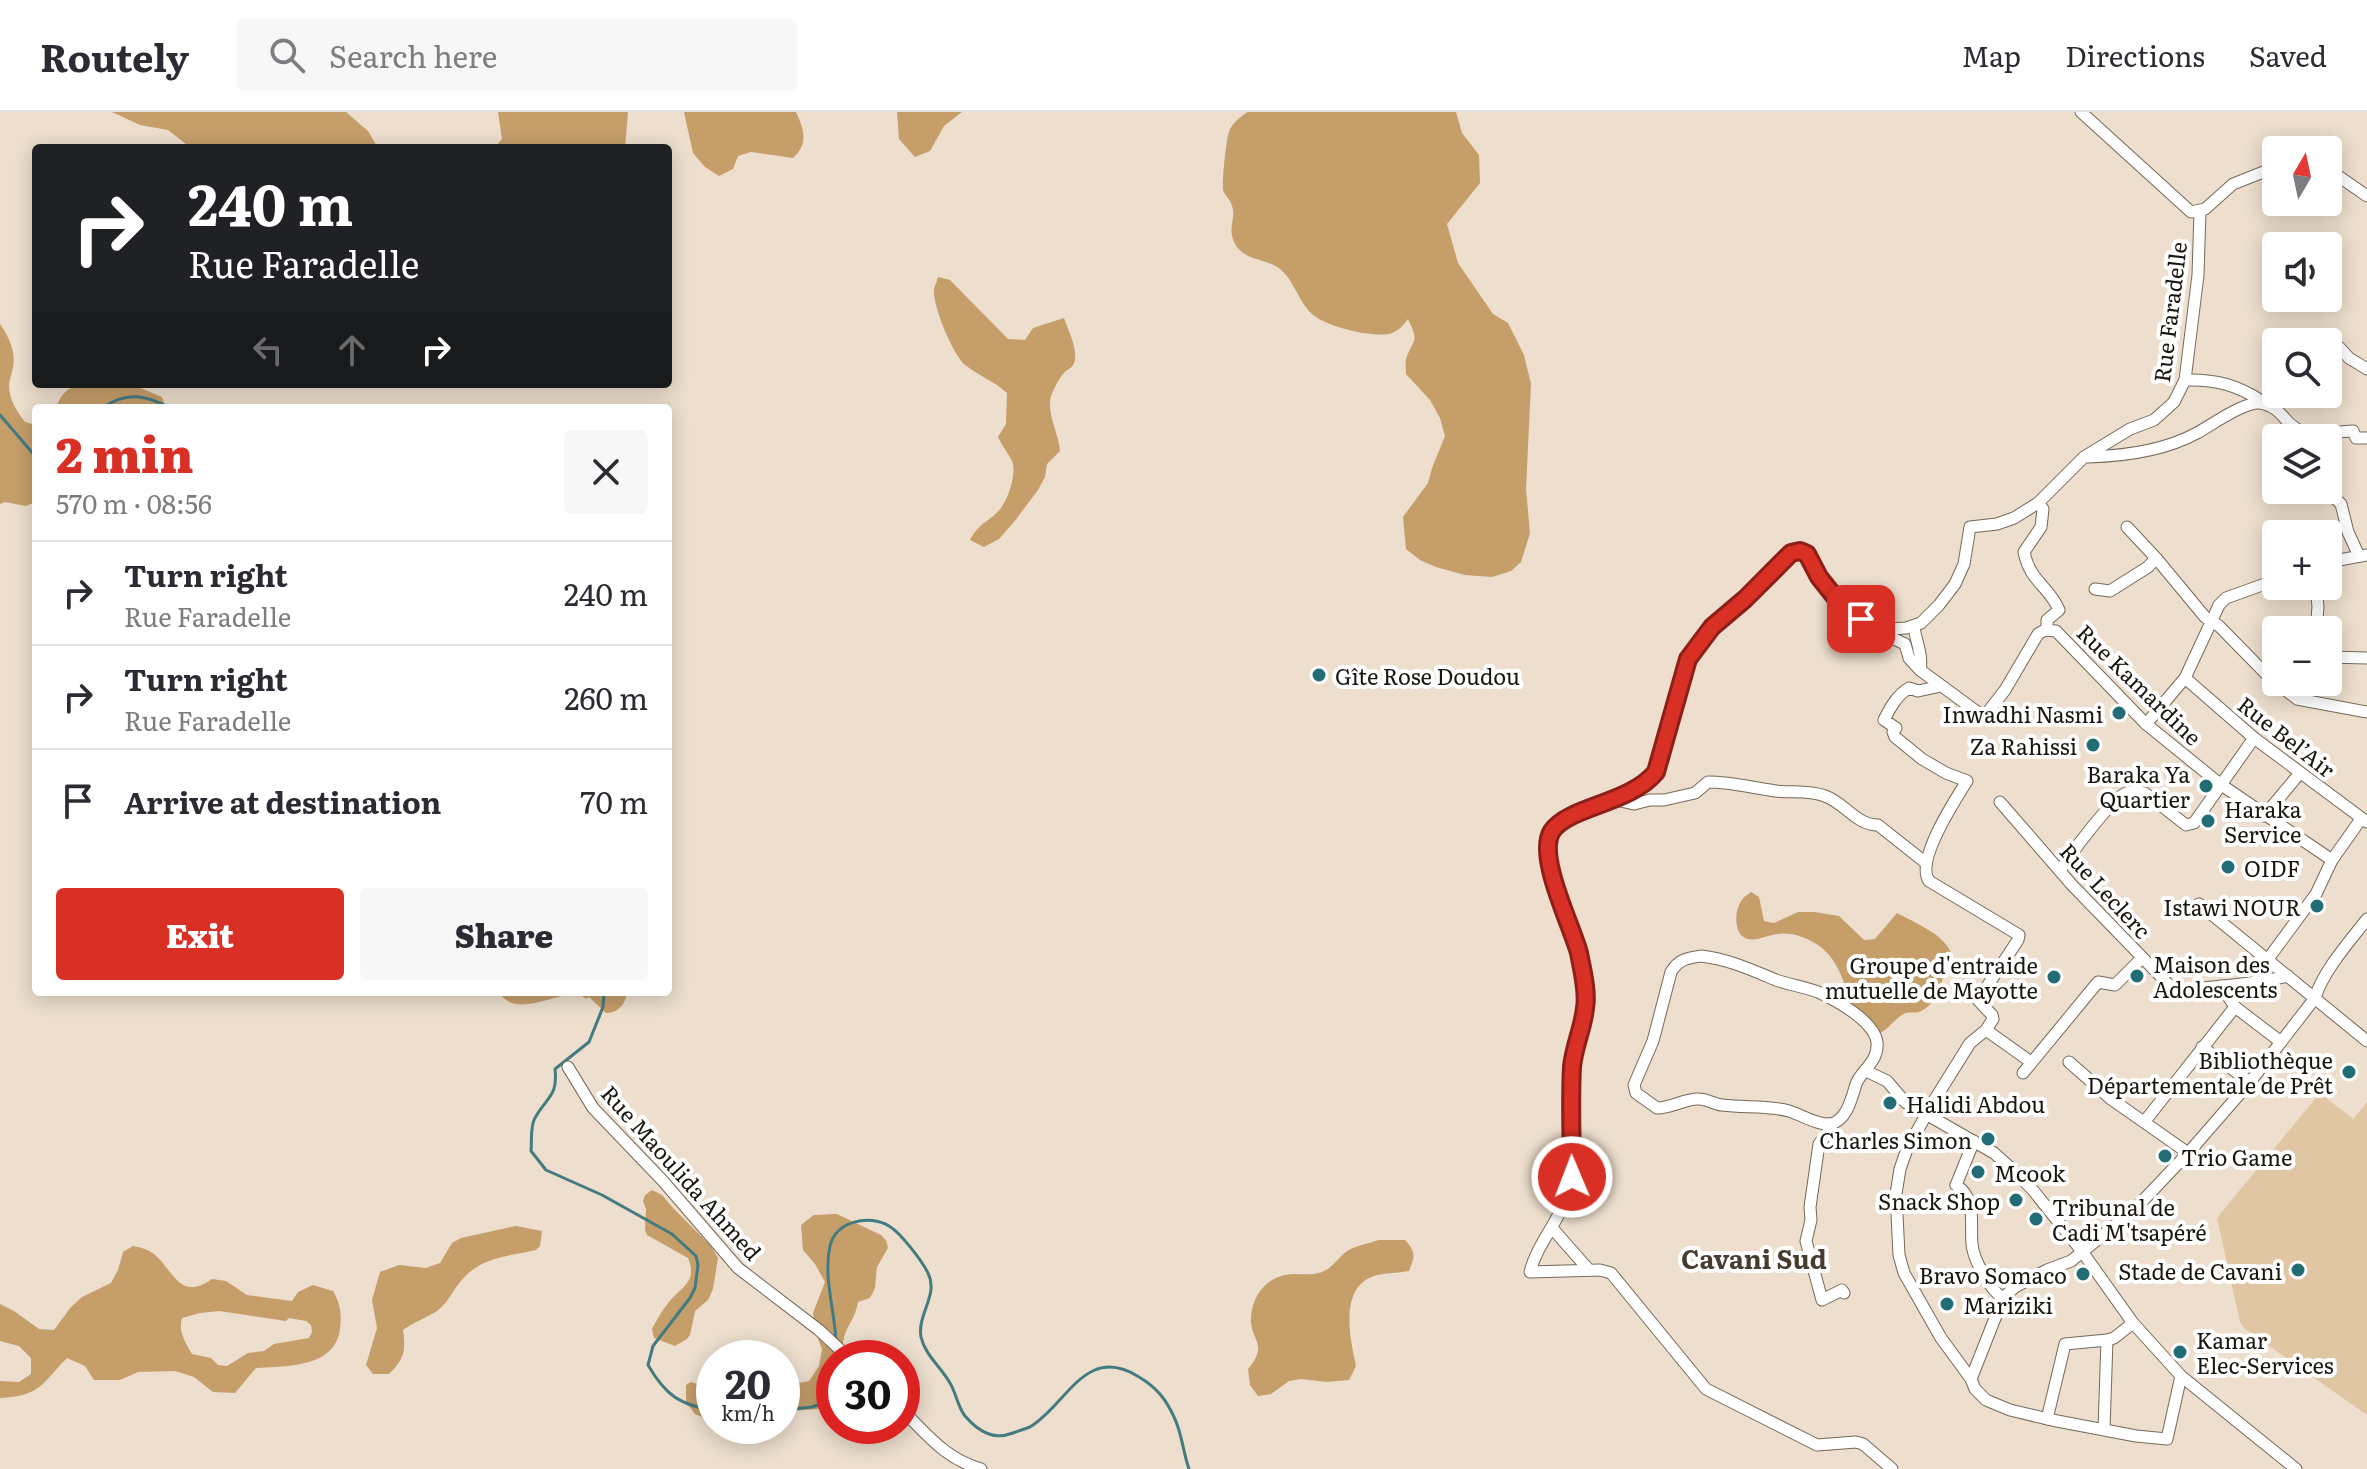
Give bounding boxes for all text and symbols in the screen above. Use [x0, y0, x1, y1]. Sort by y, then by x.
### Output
search box [237, 19, 797, 91]
text: Routely [40, 27, 189, 84]
icon: search [265, 33, 309, 77]
text: Search here [329, 33, 497, 77]
text: Map [1962, 34, 2021, 76]
text: Directions [2065, 34, 2205, 76]
text: Saved [2249, 34, 2327, 76]
north arrow [2262, 136, 2342, 216]
map controls [2262, 136, 2342, 696]
text: 240 m [188, 160, 353, 243]
icon: right [56, 176, 160, 280]
button: sound [2262, 232, 2342, 312]
text: Rue Faradelle [188, 236, 419, 289]
street label: Rue Faradelle [2144, 240, 2194, 384]
icon: left [246, 328, 290, 372]
icon: ahead [330, 328, 374, 372]
icon: right [414, 328, 458, 372]
button: search [2262, 328, 2342, 408]
text: 2 min [56, 417, 194, 488]
button: layers [2262, 424, 2342, 504]
button: close [564, 430, 648, 514]
text: 570 m · 08:56 [56, 483, 212, 522]
button: + [2262, 520, 2342, 600]
text: Turn right [124, 552, 288, 596]
icon: right [56, 571, 100, 615]
text: 240 m [564, 571, 648, 615]
pin [1827, 585, 1895, 653]
text: Rue Faradelle [124, 596, 291, 635]
icon: arrive [1839, 597, 1883, 641]
street label: Rue Kamardine [2070, 616, 2210, 752]
button: − [2262, 616, 2342, 696]
text: Turn right [124, 656, 288, 700]
place label: Gîte Rose Doudou [1335, 659, 1520, 692]
marker: Gîte Rose Doudou [1310, 666, 1328, 684]
icon: right [56, 675, 100, 719]
text: 260 m [564, 675, 648, 719]
street label: Rue Bel’Air [2231, 687, 2343, 785]
place label: Inwadhi Nasmi [1943, 697, 2103, 730]
text: Rue Faradelle [124, 700, 291, 739]
marker: Inwadhi Nasmi [2110, 704, 2128, 722]
place label: Za Rahissi [1970, 729, 2077, 762]
marker: Za Rahissi [2084, 736, 2102, 754]
place label: Baraka Ya Quartier [2087, 757, 2191, 815]
marker: Baraka Ya Quartier [2197, 777, 2215, 795]
icon: arrive [56, 779, 100, 823]
text: Arrive at destination [124, 779, 441, 823]
text: 70 m [580, 779, 648, 823]
place label: Haraka Service [2224, 792, 2302, 850]
marker: Haraka Service [2199, 812, 2217, 830]
street label: Rue Leclerc [2053, 835, 2159, 945]
place label: OIDF [2244, 851, 2300, 884]
marker: OIDF [2219, 858, 2237, 876]
button: Exit [56, 888, 344, 980]
button: Share [360, 888, 648, 980]
place label: Istawi NOUR [2163, 890, 2301, 923]
marker: Istawi NOUR [2308, 897, 2326, 915]
place label: Maison des Adolescents [2153, 947, 2277, 1005]
place label: Groupe d'entraide mutuelle de Mayotte [1825, 948, 2038, 1006]
marker: Maison des Adolescents [2128, 967, 2146, 985]
marker: Groupe d'entraide mutuelle de Mayotte [2045, 968, 2063, 986]
place label: Bibliothèque Départementale de Prêt [2087, 1043, 2333, 1101]
marker: Bibliothèque Départementale de Prêt [2340, 1063, 2358, 1081]
street label: Rue Maoulida Ahmed [594, 1077, 770, 1267]
place label: Halidi Abdou [1906, 1087, 2045, 1120]
marker: Halidi Abdou [1881, 1094, 1899, 1112]
place label: Charles Simon [1819, 1123, 1972, 1156]
marker: Charles Simon [1979, 1130, 1997, 1148]
position arrow [1530, 1135, 1614, 1219]
place label: Trio Game [2181, 1140, 2293, 1173]
marker: Trio Game [2156, 1147, 2174, 1165]
place label: Mcook [1994, 1156, 2066, 1189]
marker: Mcook [1969, 1163, 1987, 1181]
place label: Snack Shop [1878, 1184, 2000, 1217]
place label: Tribunal de Cadi M'tsapéré [2052, 1190, 2207, 1248]
marker: Snack Shop [2007, 1191, 2025, 1209]
marker: Tribunal de Cadi M'tsapéré [2027, 1210, 2045, 1228]
district label: Cavani Sud [1681, 1238, 1827, 1277]
place label: Stade de Cavani [2118, 1254, 2282, 1287]
place label: Bravo Somaco [1919, 1258, 2067, 1291]
marker: Stade de Cavani [2289, 1261, 2307, 1279]
marker: Bravo Somaco [2074, 1265, 2092, 1283]
place label: Mariziki [1963, 1288, 2053, 1321]
marker: Mariziki [1938, 1295, 1956, 1313]
place label: Kamar Elec-Services [2196, 1323, 2334, 1381]
speed limit sign: 30 [816, 1340, 920, 1444]
marker: Kamar Elec-Services [2171, 1343, 2189, 1361]
text: 20 [725, 1352, 771, 1411]
text: km/h [721, 1397, 775, 1427]

